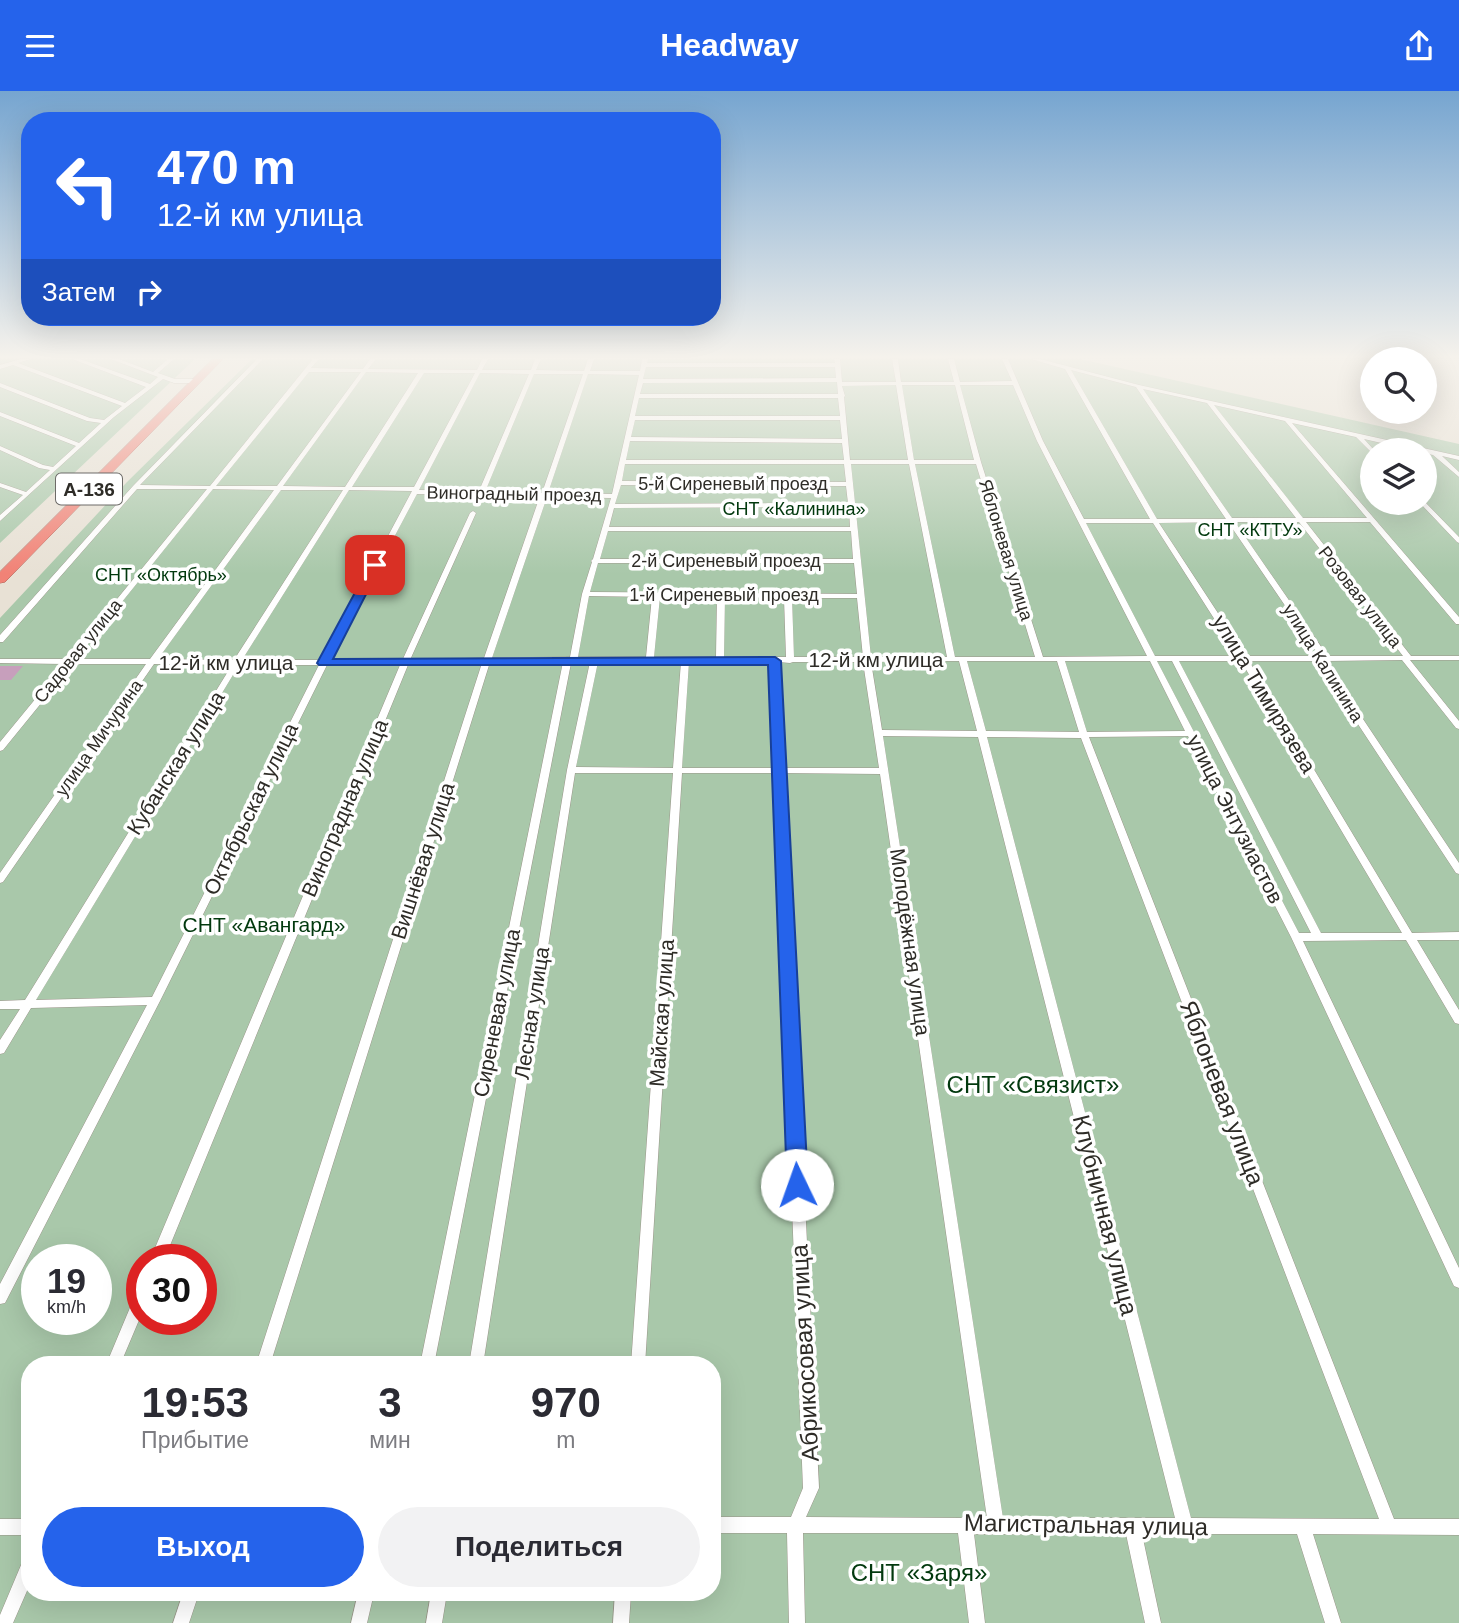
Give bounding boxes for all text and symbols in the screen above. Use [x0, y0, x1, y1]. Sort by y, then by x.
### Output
icon: menu [21, 27, 59, 65]
text: Headway [660, 27, 799, 63]
icon: share [1400, 27, 1438, 65]
icon: left [42, 140, 133, 231]
text: 470 m [157, 140, 296, 194]
text: 12-й км улица [157, 197, 363, 233]
icon: right [130, 273, 168, 311]
text: Затем [42, 277, 116, 307]
map controls [1360, 347, 1437, 515]
button: search [1360, 347, 1437, 424]
button: layers [1360, 438, 1437, 515]
road number: А-136 [56, 473, 122, 505]
street label: 5-й Сиреневый проезд [638, 474, 828, 494]
street label: Яблоневая улица [975, 477, 1037, 624]
street label: Виноградный проезд [426, 482, 602, 506]
park label: СНТ «Калинина» [722, 499, 866, 519]
park label: СНТ «КТТУ» [1197, 520, 1303, 540]
pin [345, 535, 405, 595]
street label: Розовая улица [1314, 543, 1406, 652]
icon: arrive [356, 546, 394, 584]
street label: 2-й Сиреневый проезд [631, 551, 821, 571]
park label: СНТ «Октябрь» [95, 565, 227, 585]
street label: 1-й Сиреневый проезд [629, 585, 819, 605]
street label: Садовая улица [30, 594, 126, 707]
street label: улица Калинина [1279, 600, 1368, 727]
street label: улица Тимирязева [1208, 611, 1321, 777]
street label: 12-й км улица [808, 648, 944, 671]
street label: 12-й км улица [158, 651, 294, 674]
street label: улица Мичурина [51, 675, 147, 800]
street label: Кубанская улица [122, 687, 229, 839]
street label: Виноградная улица [297, 715, 392, 900]
street label: Октябрьская улица [199, 719, 302, 898]
street label: улица Энтузиастов [1183, 731, 1288, 907]
street label: Вишнёвая улица [386, 779, 459, 942]
street label: Молодёжная улица [886, 847, 935, 1037]
park label: СНТ «Авангард» [183, 913, 345, 936]
street label: Сиреневая улица [469, 926, 524, 1099]
street label: Майская улица [645, 938, 678, 1088]
street label: Лесная улица [510, 945, 553, 1081]
street label: Яблоневая улица [1175, 997, 1270, 1190]
park label: СНТ «Связист» [947, 1071, 1119, 1098]
street label: Клубничная улица [1068, 1112, 1144, 1318]
position arrow [760, 1148, 834, 1222]
street label: Абрикосовая улица [785, 1243, 824, 1462]
speed limit sign: 30 [126, 1244, 217, 1335]
text: 19 [47, 1261, 86, 1300]
text: km/h [47, 1297, 86, 1317]
text: 19:53 [141, 1379, 249, 1426]
text: 3 [378, 1379, 402, 1426]
text: 970 [531, 1379, 601, 1426]
text: Прибытие [141, 1427, 249, 1453]
text: мин [369, 1427, 411, 1453]
text: m [556, 1427, 575, 1453]
button: Выход [42, 1507, 364, 1587]
button: Поделиться [378, 1507, 700, 1587]
street label: Магистральная улица [964, 1509, 1209, 1540]
park label: СНТ «Заря» [851, 1559, 987, 1586]

